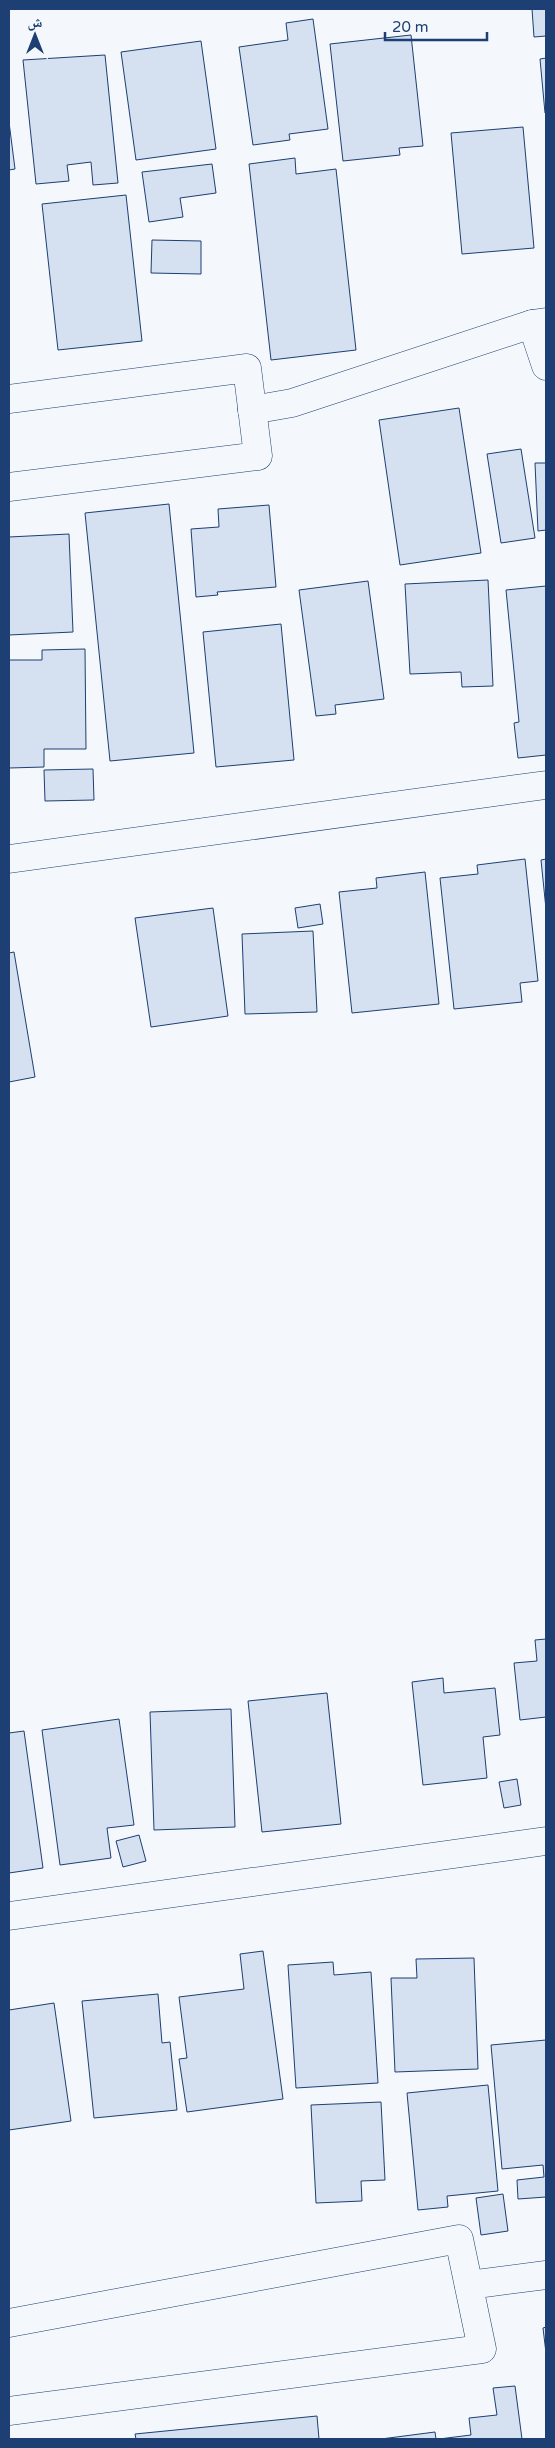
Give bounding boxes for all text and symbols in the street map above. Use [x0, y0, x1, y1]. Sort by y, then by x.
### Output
north arrow [10, 10, 60, 60]
scale bar [385, 10, 488, 42]
text: ش [28, 14, 43, 31]
text: 20 m [392, 18, 429, 36]

